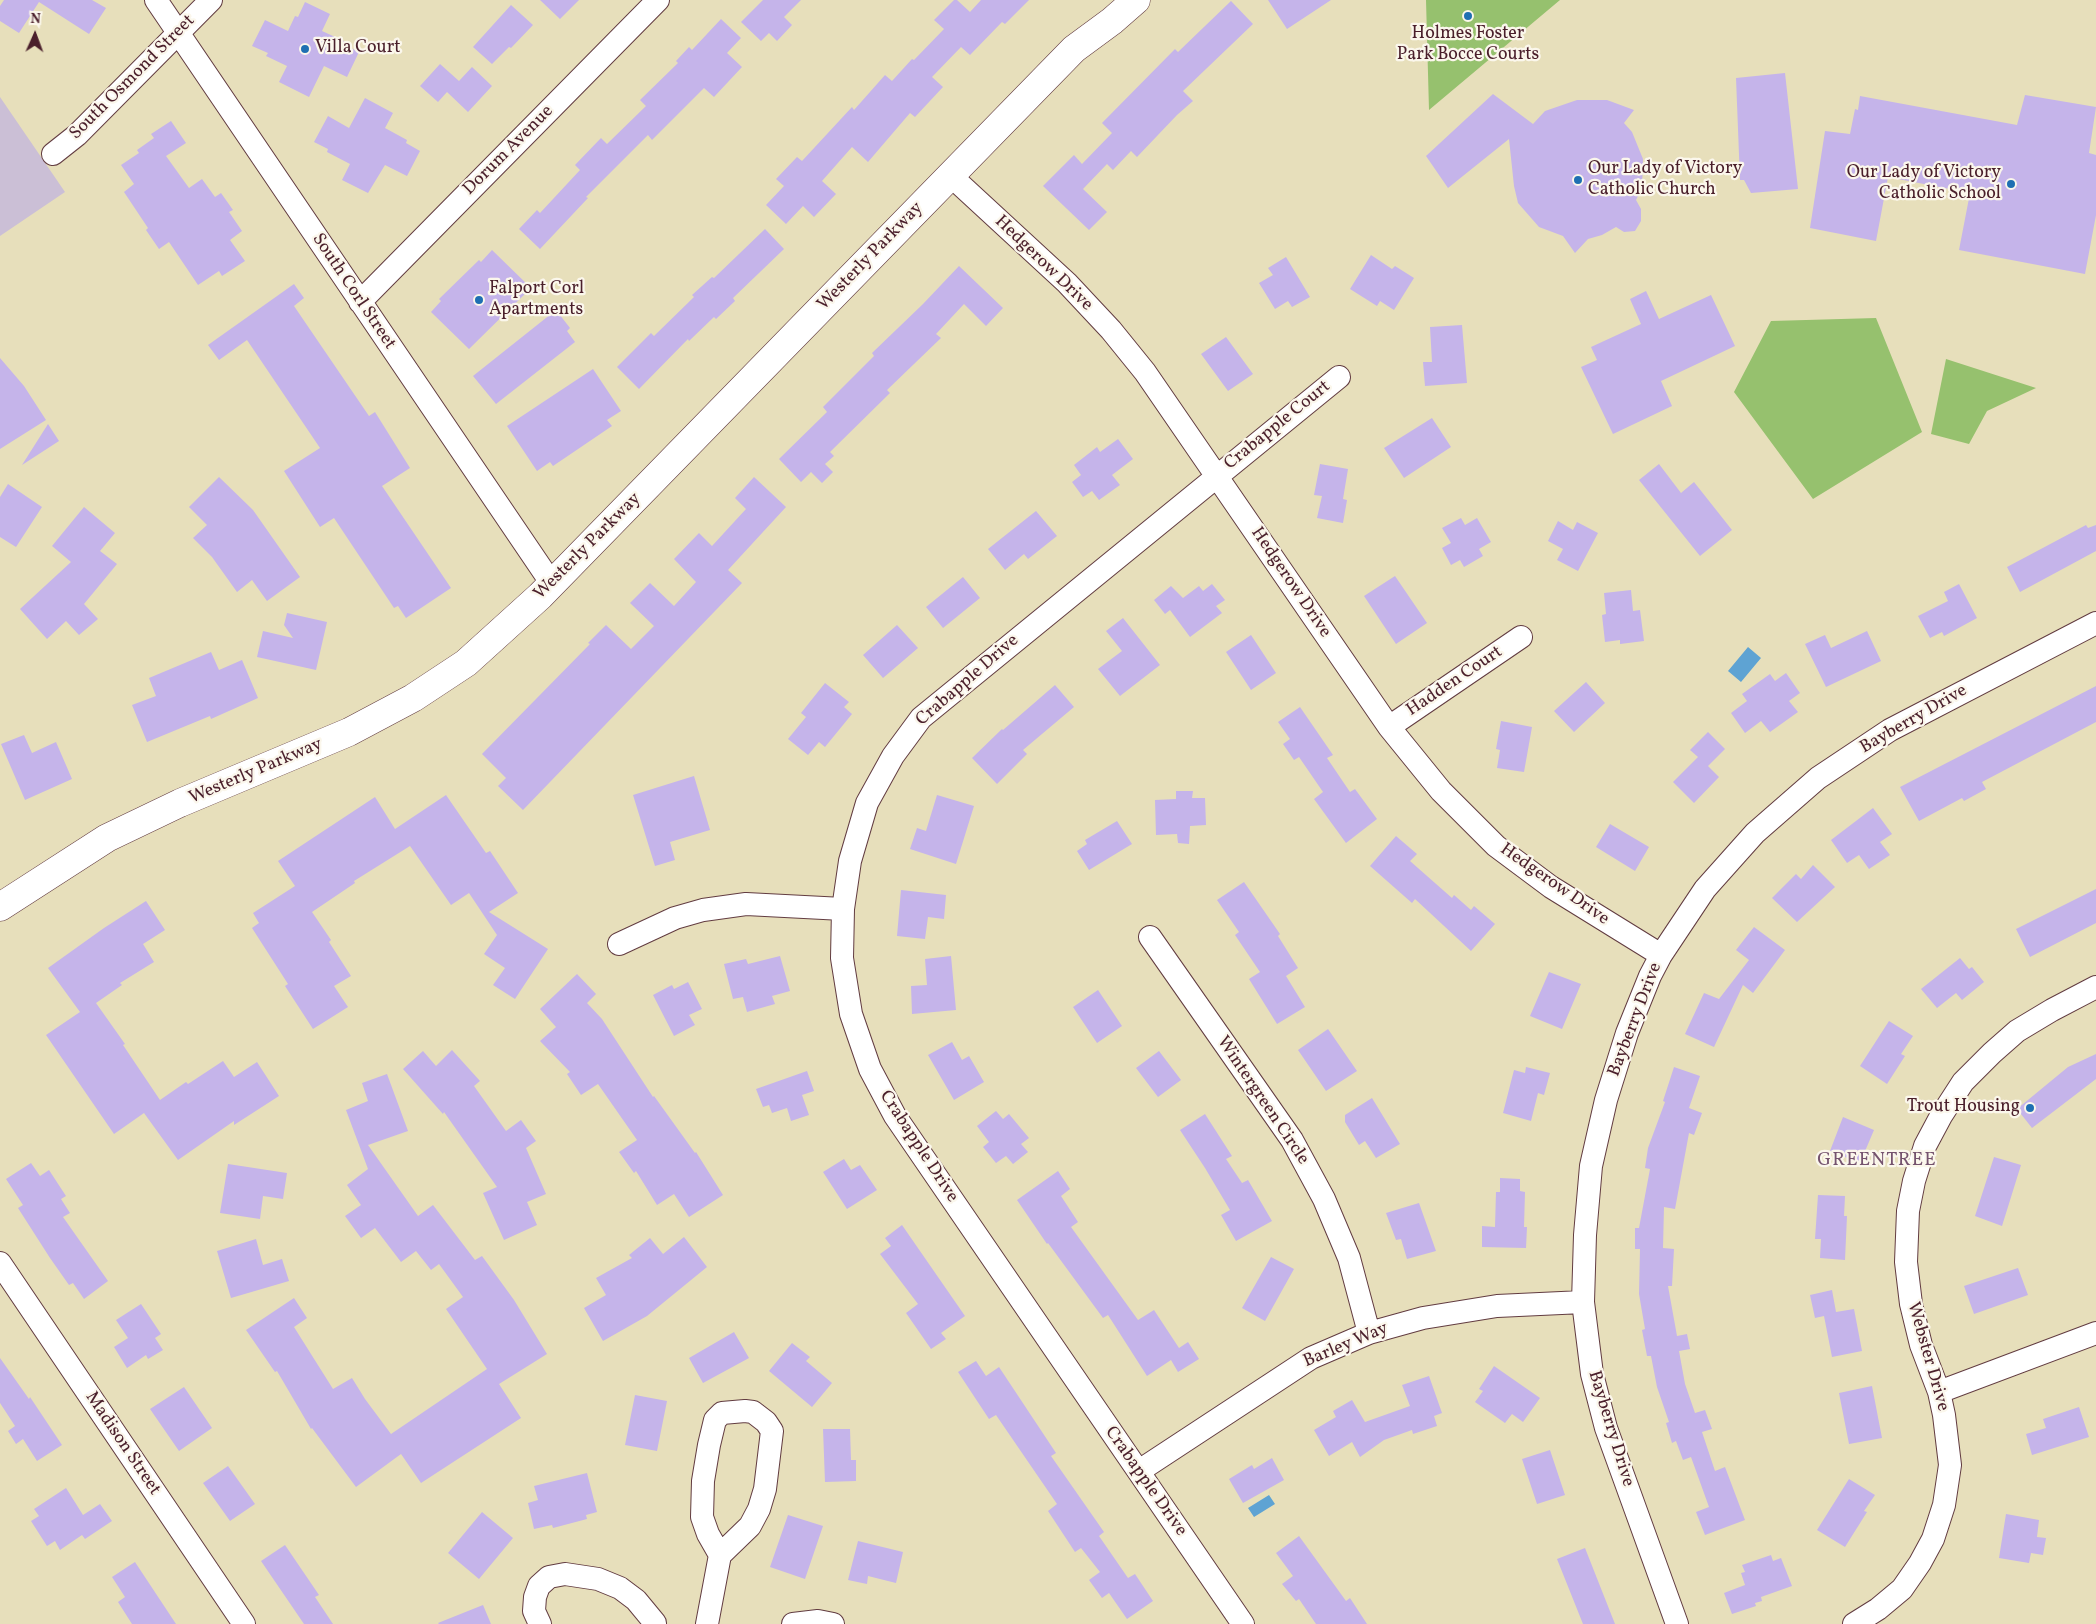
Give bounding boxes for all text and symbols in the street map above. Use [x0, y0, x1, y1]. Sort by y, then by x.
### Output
north arrow [10, 10, 60, 60]
text: N [30, 10, 41, 29]
marker: Holmes Foster Park Bocce Courts [1462, 10, 1474, 22]
street label: South Osmond Street [66, 11, 200, 145]
place label: Holmes Foster Park Bocce Courts [1397, 24, 1539, 66]
place label: Villa Court [315, 38, 401, 60]
marker: Villa Court [299, 43, 311, 55]
street label: Dorum Avenue [459, 101, 559, 201]
place label: Our Lady of Victory Catholic Church [1588, 159, 1742, 202]
place label: Our Lady of Victory Catholic School [1847, 163, 2001, 205]
marker: Our Lady of Victory Catholic Church [1572, 174, 1584, 186]
marker: Our Lady of Victory Catholic School [2005, 178, 2017, 190]
street label: Westerly Parkway [814, 198, 928, 316]
street label: Hedgerow Drive [989, 212, 1097, 316]
street label: South Corl Street [306, 230, 400, 354]
place label: Falport Corl Apartments [489, 279, 584, 322]
marker: Falport Corl Apartments [473, 294, 485, 306]
street label: Crabapple Court [1221, 377, 1335, 475]
street label: Westerly Parkway [530, 489, 646, 605]
street label: Hedgerow Drive [1245, 524, 1335, 642]
street label: Crabapple Drive [912, 631, 1024, 731]
street label: Hadden Court [1403, 642, 1507, 722]
street label: Bayberry Drive [1857, 681, 1971, 759]
street label: Westerly Parkway [186, 734, 326, 810]
street label: Hedgerow Drive [1495, 839, 1613, 931]
street label: Bayberry Drive [1604, 960, 1668, 1080]
street label: Wintergreen Circle [1211, 1033, 1313, 1169]
street label: Crabapple Drive [874, 1087, 962, 1207]
place label: Trout Housing [1907, 1097, 2020, 1119]
marker: Trout Housing [2024, 1102, 2036, 1114]
district label: GREENTREE [1816, 1151, 1938, 1173]
street label: Webster Drive [1901, 1300, 1953, 1414]
street label: Barley Way [1300, 1319, 1392, 1373]
street label: Bayberry Drive [1582, 1368, 1638, 1490]
street label: Madison Street [79, 1388, 165, 1500]
street label: Crabapple Drive [1099, 1423, 1191, 1541]

